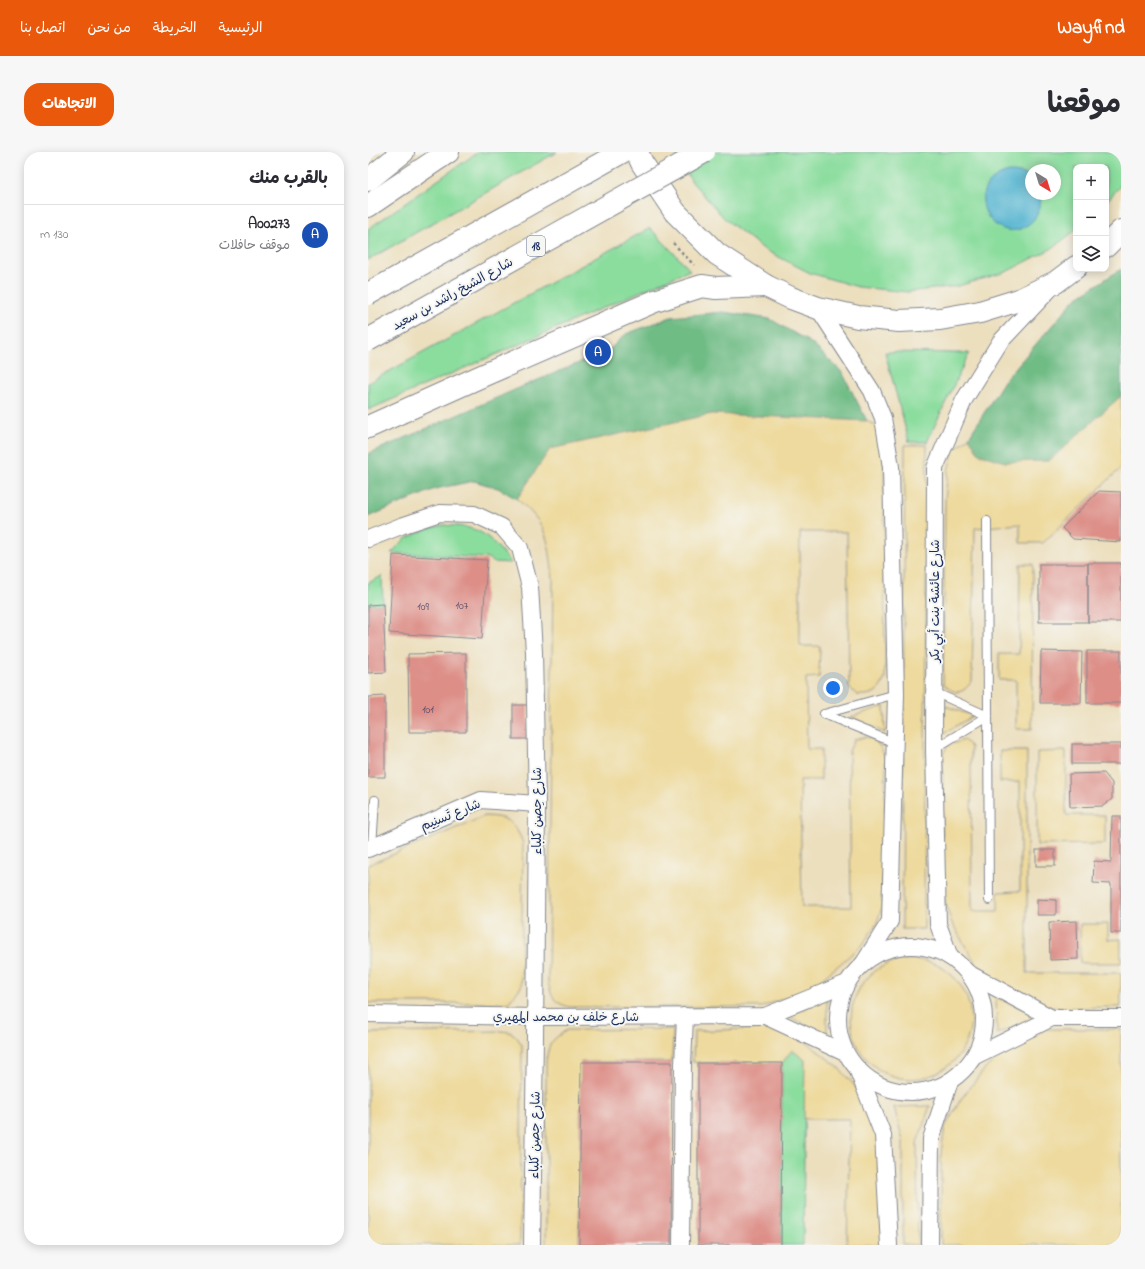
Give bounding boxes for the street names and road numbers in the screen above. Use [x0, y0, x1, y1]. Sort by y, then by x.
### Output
road number: 18 [527, 236, 545, 256]
street label: شارع الشيخ راشد بن سعيد [389, 253, 517, 336]
street label: شارع عائشة بنت أبي بكر [926, 539, 946, 664]
street label: شارع حِصن كلباء [528, 767, 547, 855]
street label: شارع تَسنِيم [418, 795, 484, 836]
street label: شارع خلف بن محمد المهيري [493, 1008, 639, 1027]
street label: شارع حِصن كلباء [525, 1091, 546, 1179]

